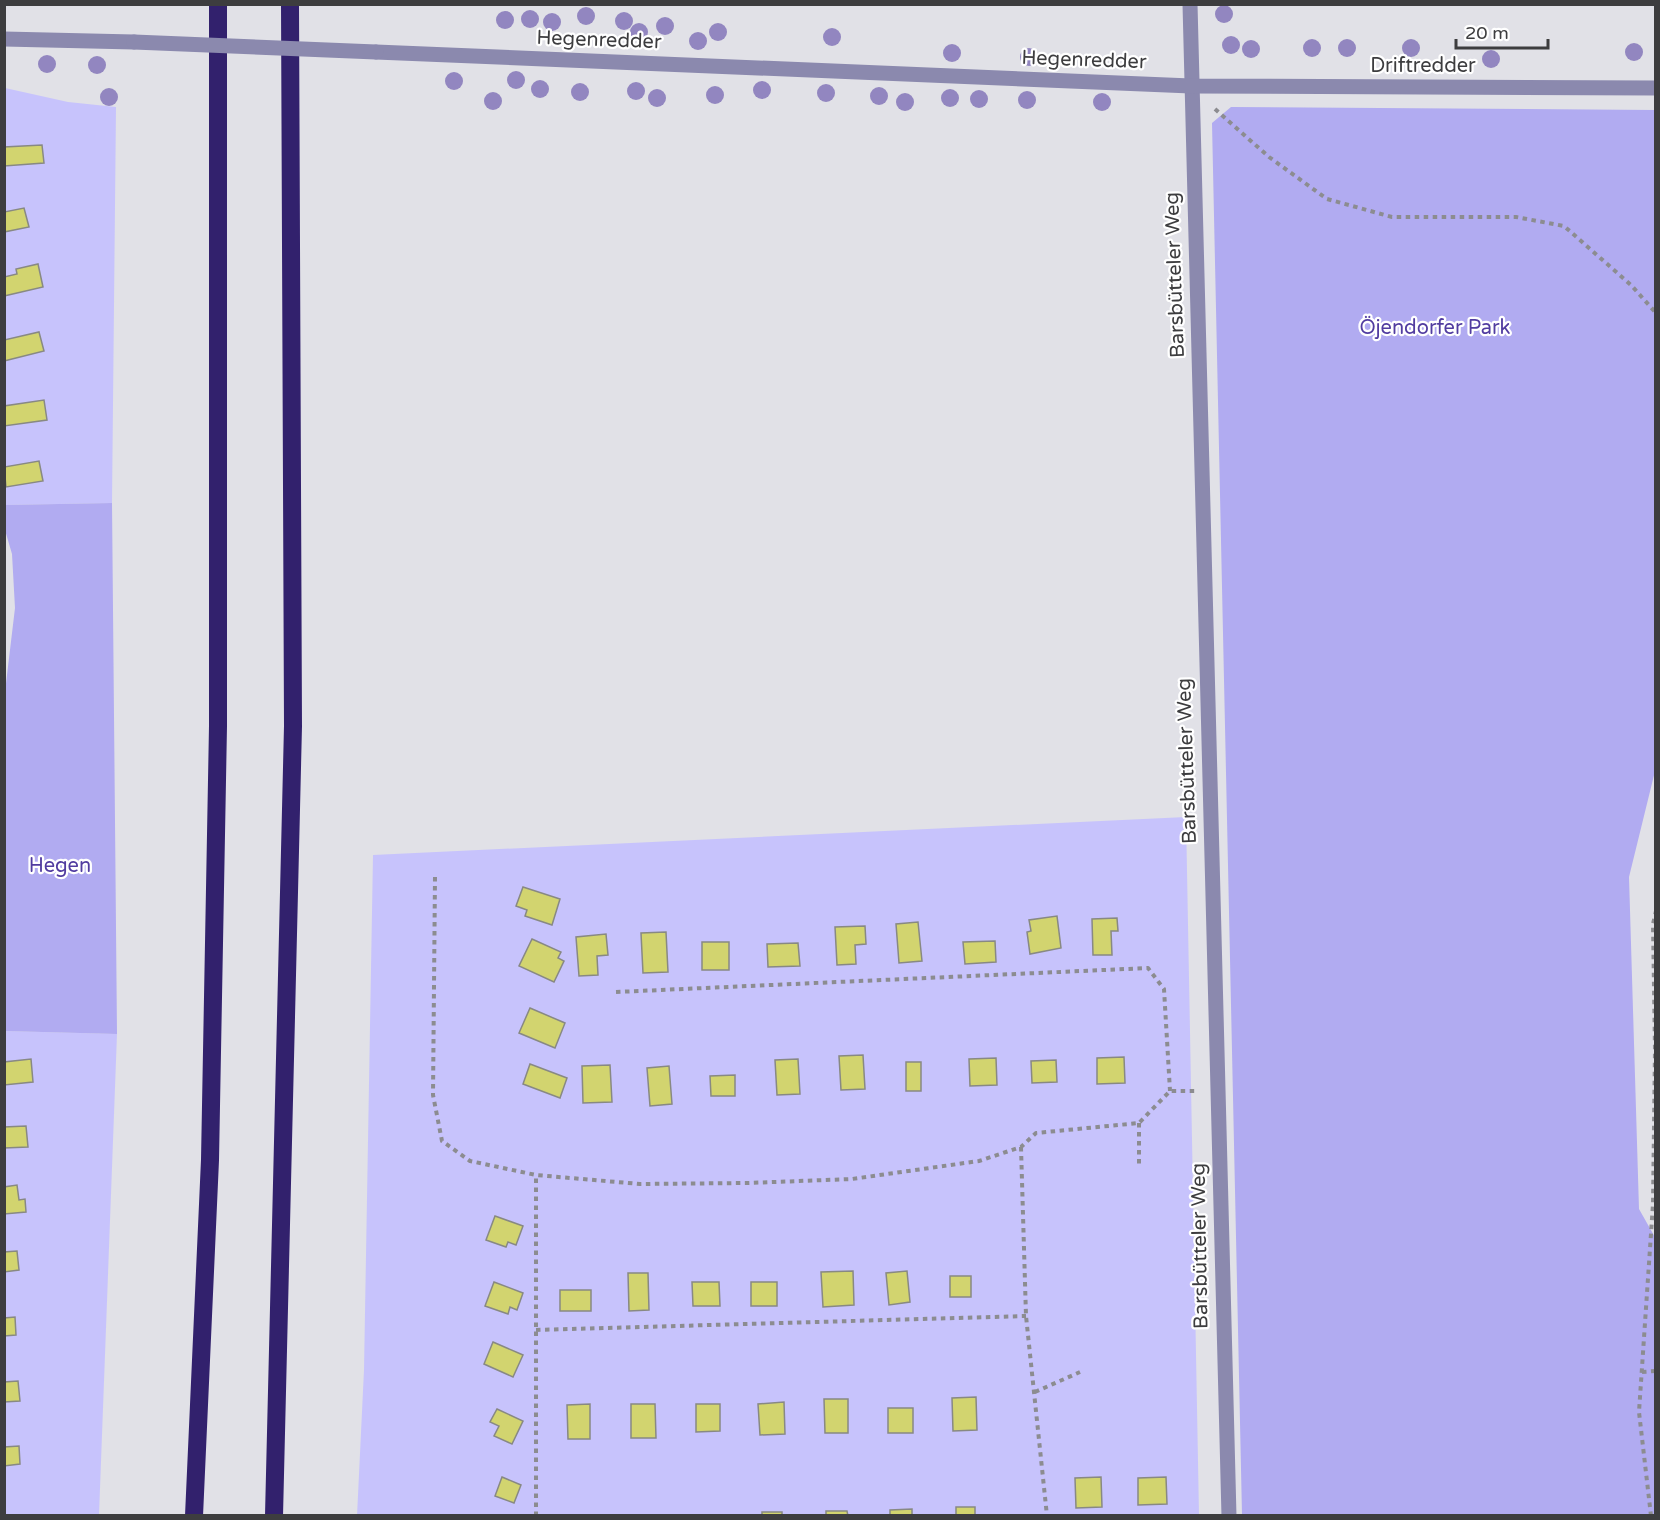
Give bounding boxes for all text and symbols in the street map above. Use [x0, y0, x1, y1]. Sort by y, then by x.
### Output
scale bar [1456, 12, 1548, 50]
text: 20 m [1465, 22, 1509, 44]
street label: Hegenredder [536, 26, 662, 54]
street label: Hegenredder [1021, 46, 1147, 74]
street label: Driftredder [1370, 54, 1476, 78]
street label: Barsbütteler Weg [1160, 192, 1190, 358]
park label: Öjendorfer Park [1359, 315, 1511, 340]
street label: Barsbütteler Weg [1172, 678, 1202, 844]
park label: Hegen [29, 854, 91, 878]
street label: Barsbütteler Weg [1187, 1163, 1213, 1329]

